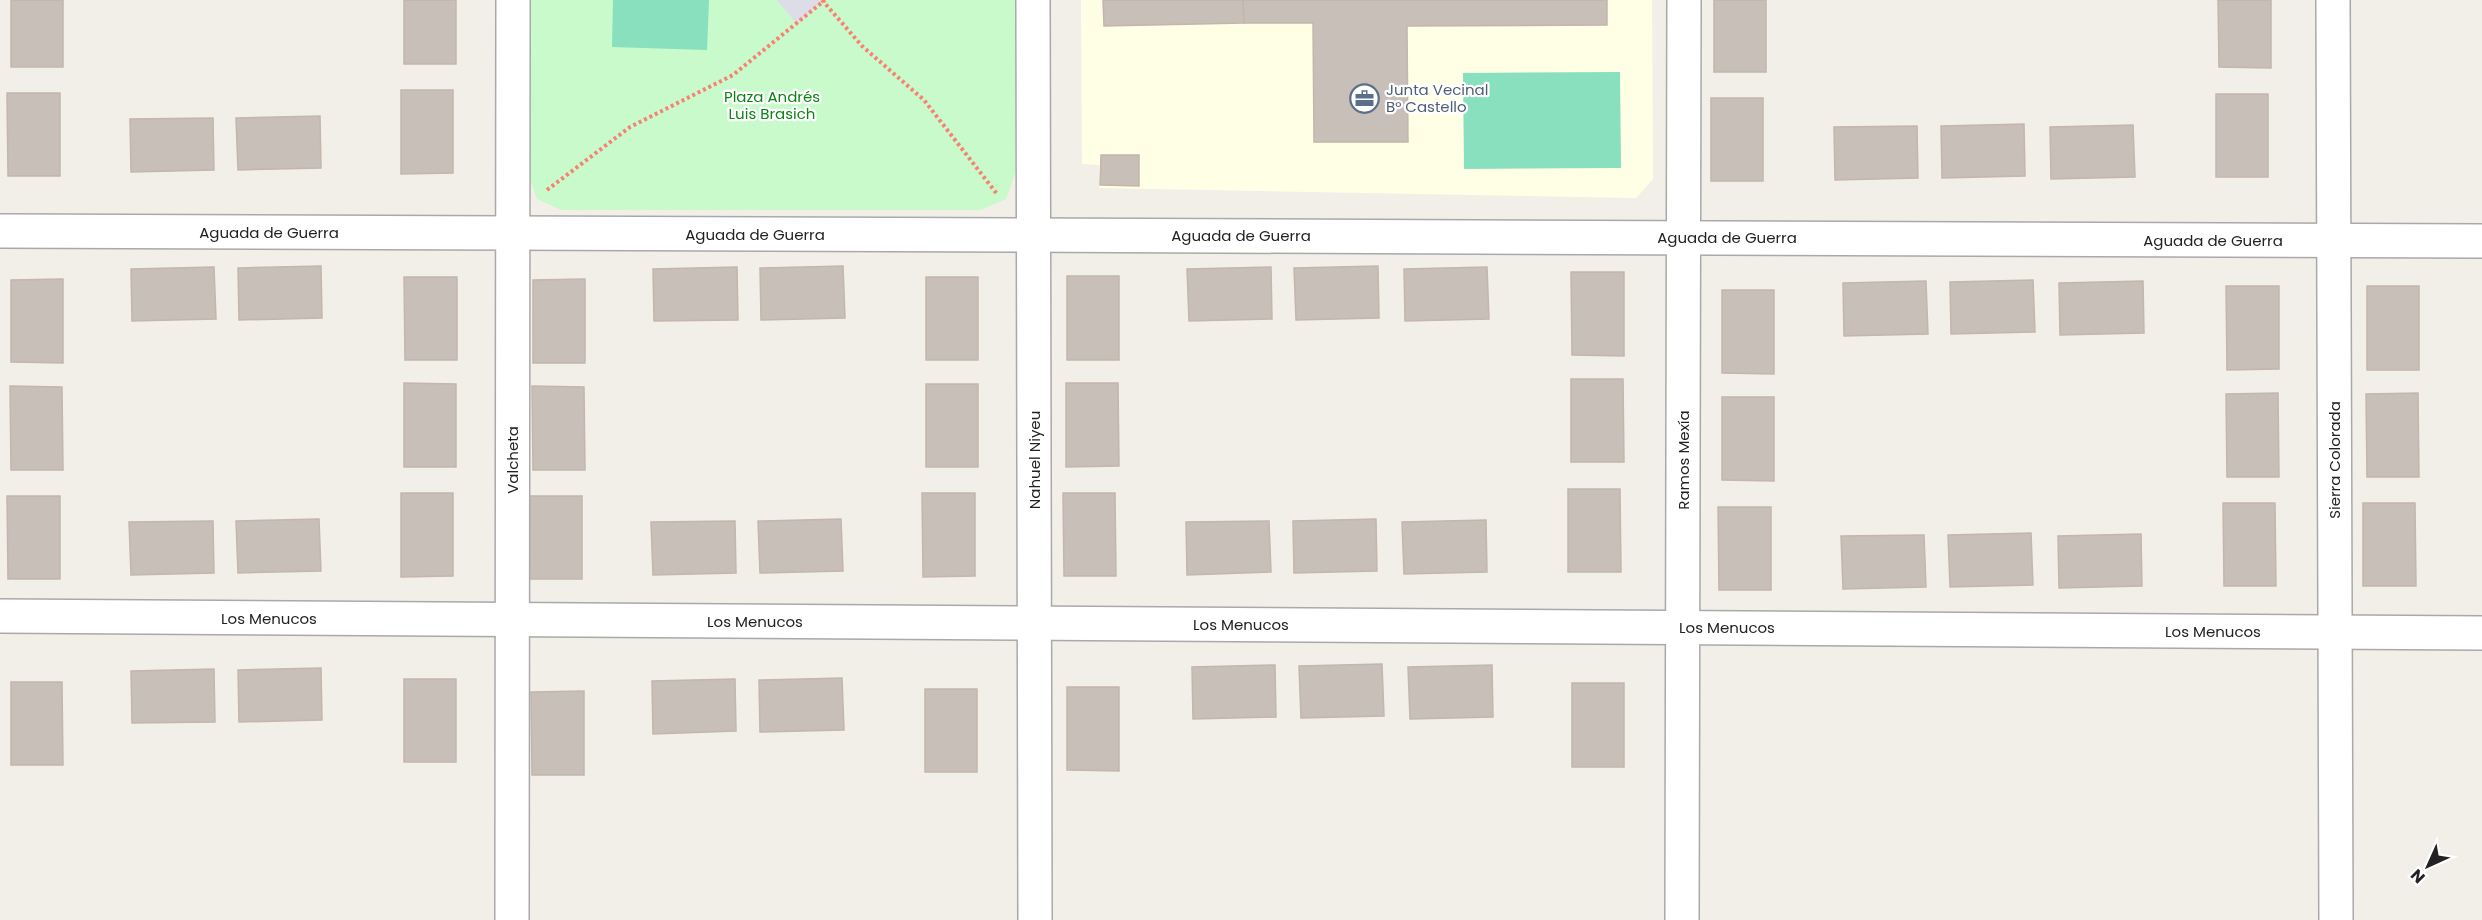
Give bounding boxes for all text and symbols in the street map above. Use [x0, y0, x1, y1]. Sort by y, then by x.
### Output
place label: Junta Vecinal B° Castello [1386, 79, 1488, 117]
office icon: Junta Vecinal B° Castello [1349, 82, 1381, 114]
park label: Plaza Andrés Luis Brasich [724, 86, 820, 124]
street label: Aguada de Guerra [199, 222, 339, 243]
street label: Aguada de Guerra [685, 224, 825, 245]
street label: Aguada de Guerra [1171, 225, 1311, 246]
street label: Aguada de Guerra [1657, 227, 1797, 248]
street label: Aguada de Guerra [2143, 230, 2283, 251]
street label: Sierra Colorada [2324, 401, 2345, 519]
street label: Ramos Mexía [1673, 410, 1694, 510]
street label: Nahuel Niyeu [1024, 411, 1045, 509]
street label: Valcheta [502, 426, 523, 494]
street label: Los Menucos [221, 608, 317, 629]
street label: Los Menucos [707, 611, 803, 632]
street label: Los Menucos [1193, 614, 1289, 635]
street label: Los Menucos [1679, 617, 1775, 638]
street label: Los Menucos [2165, 621, 2261, 642]
north arrow [2398, 836, 2458, 896]
text: N [2405, 864, 2430, 889]

